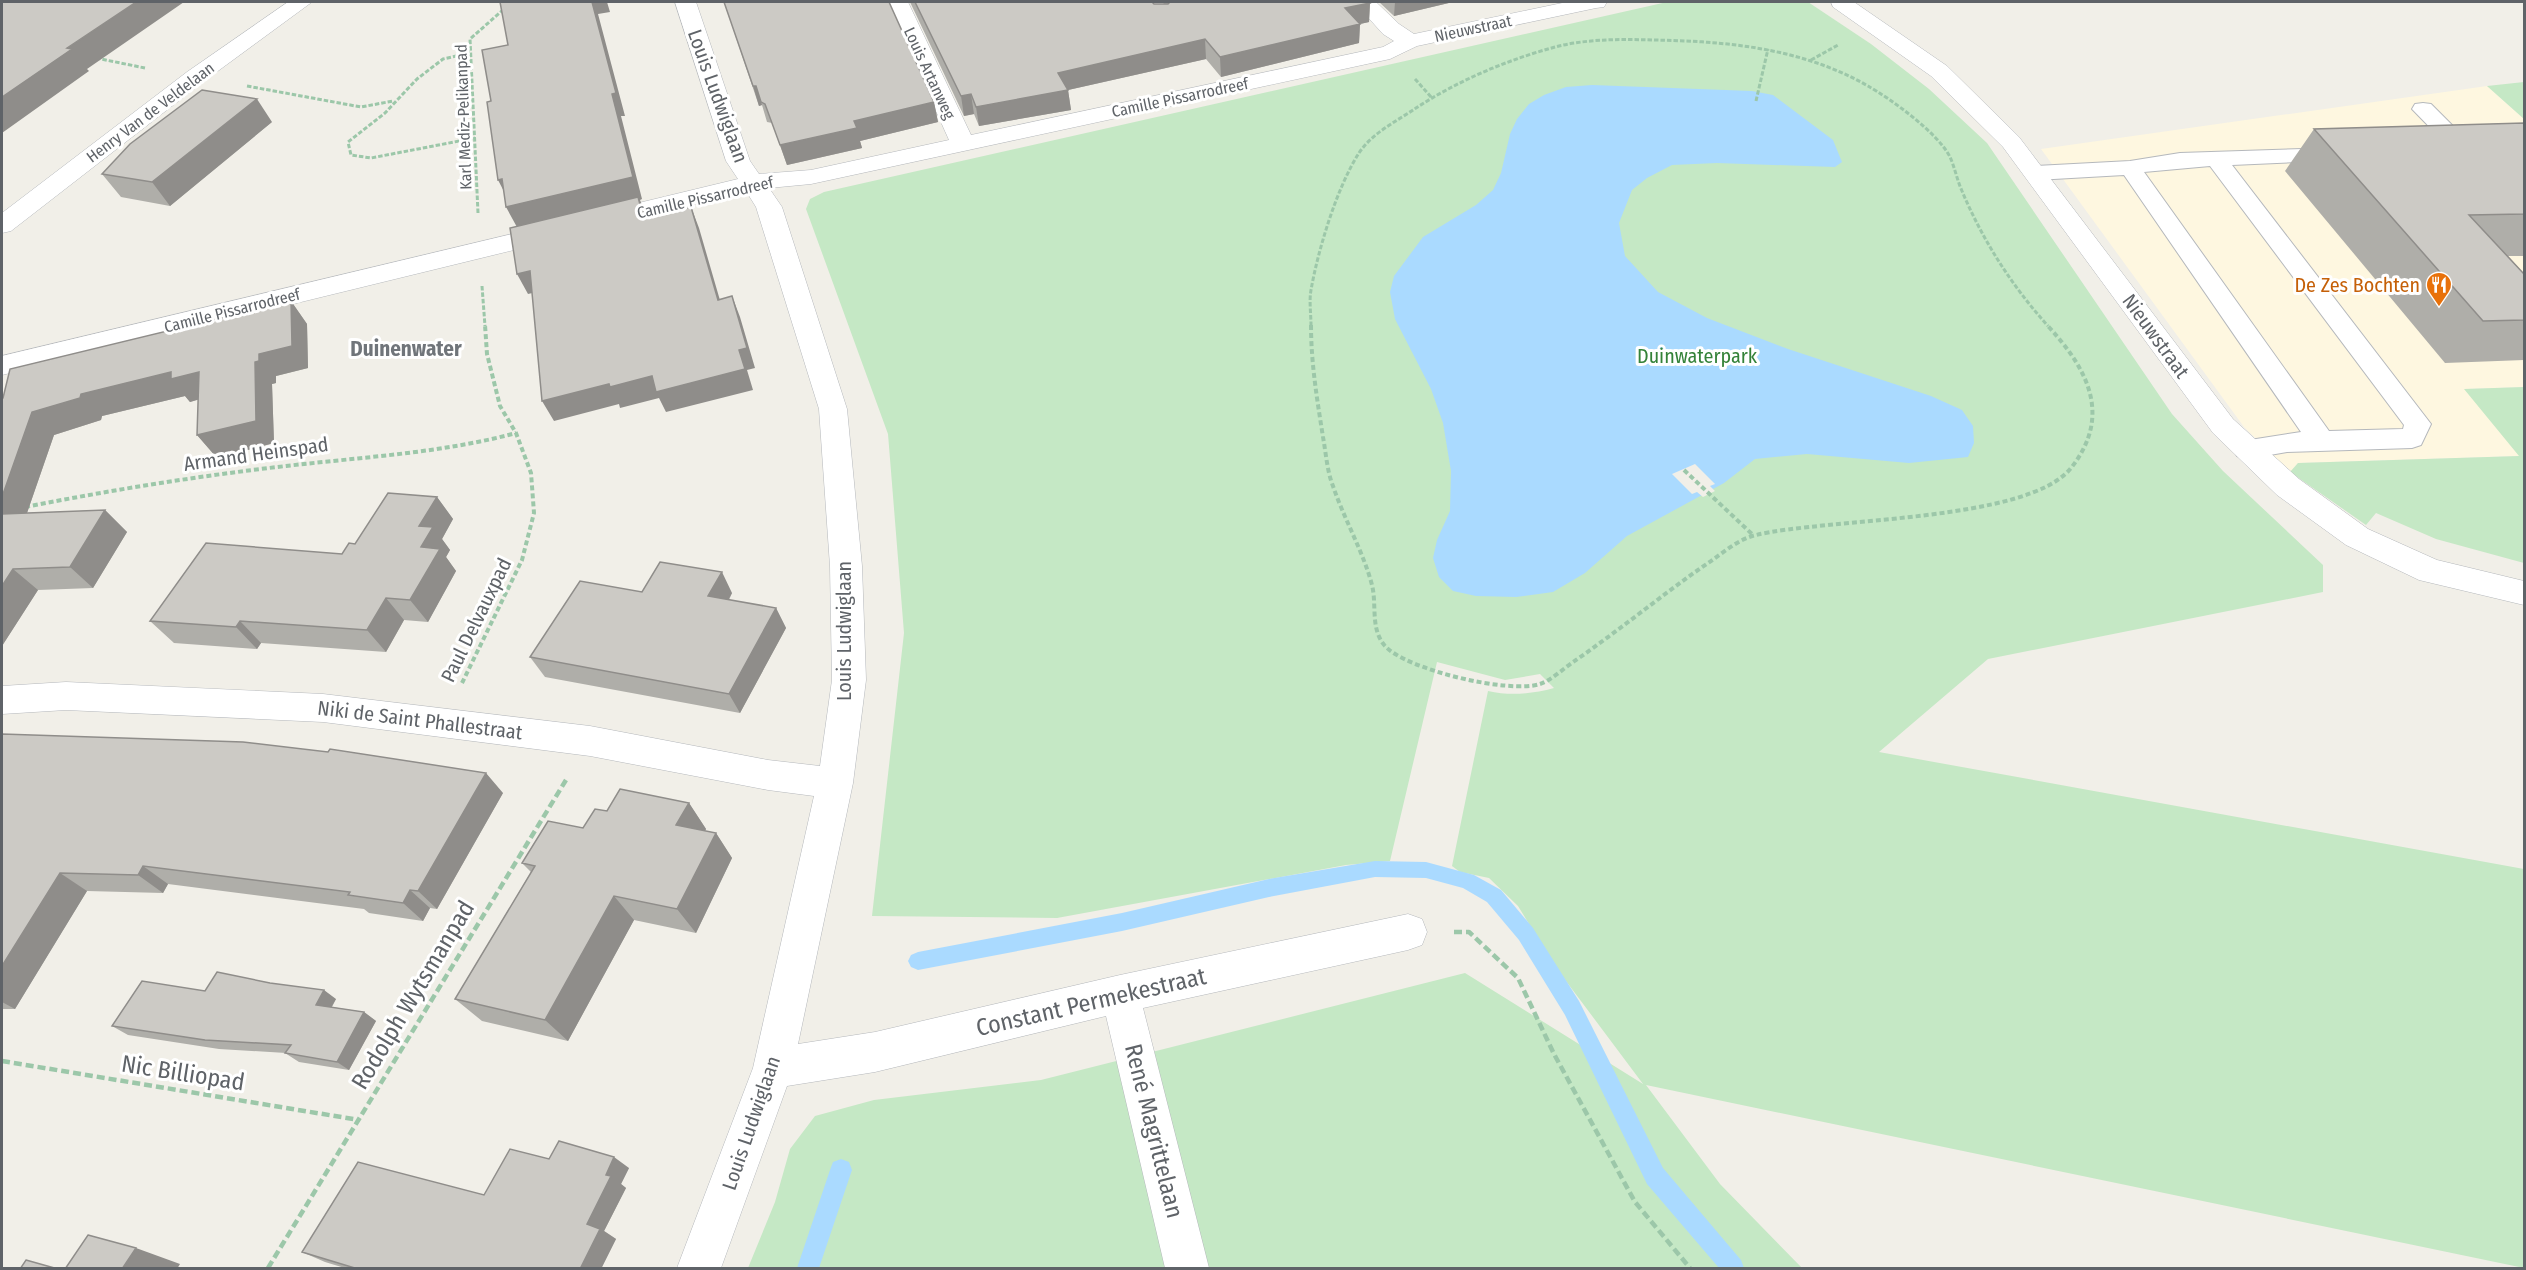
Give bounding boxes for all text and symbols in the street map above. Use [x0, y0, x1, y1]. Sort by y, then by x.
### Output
street label: Nieuwstraat [1433, 11, 1514, 46]
street label: Louis Artanweg [900, 24, 959, 123]
street label: Louis Ludwiglaan [683, 26, 753, 166]
street label: Karl Mediz-Pelikanpad [451, 44, 476, 190]
street label: Henry Van de Veldelaan [83, 58, 218, 167]
street label: Camille Pissarrodreef [1110, 73, 1251, 121]
street label: Camille Pissarrodreef [635, 172, 776, 222]
restaurant icon: De Zes Bochten [2424, 270, 2454, 308]
place label: De Zes Bochten [2294, 273, 2420, 297]
street label: Camille Pissarrodreef [162, 284, 303, 337]
street label: Nieuwstraat [2117, 289, 2195, 383]
district label: Duinenwater [350, 336, 462, 362]
park label: Duinwaterpark [1637, 344, 1758, 368]
street label: Armand Heinspad [182, 432, 330, 476]
street label: Paul Delvauxpad [436, 554, 516, 686]
street label: Louis Ludwiglaan [832, 561, 856, 701]
street label: Niki de Saint Phallestraat [316, 696, 524, 745]
street label: Rodolph Wytsmanpad [346, 896, 480, 1094]
street label: Constant Permekestraat [973, 962, 1209, 1042]
street label: René Magrittelaan [1119, 1041, 1189, 1221]
street label: Nic Billiopad [119, 1049, 247, 1097]
street label: Louis Ludwiglaan [717, 1053, 785, 1193]

